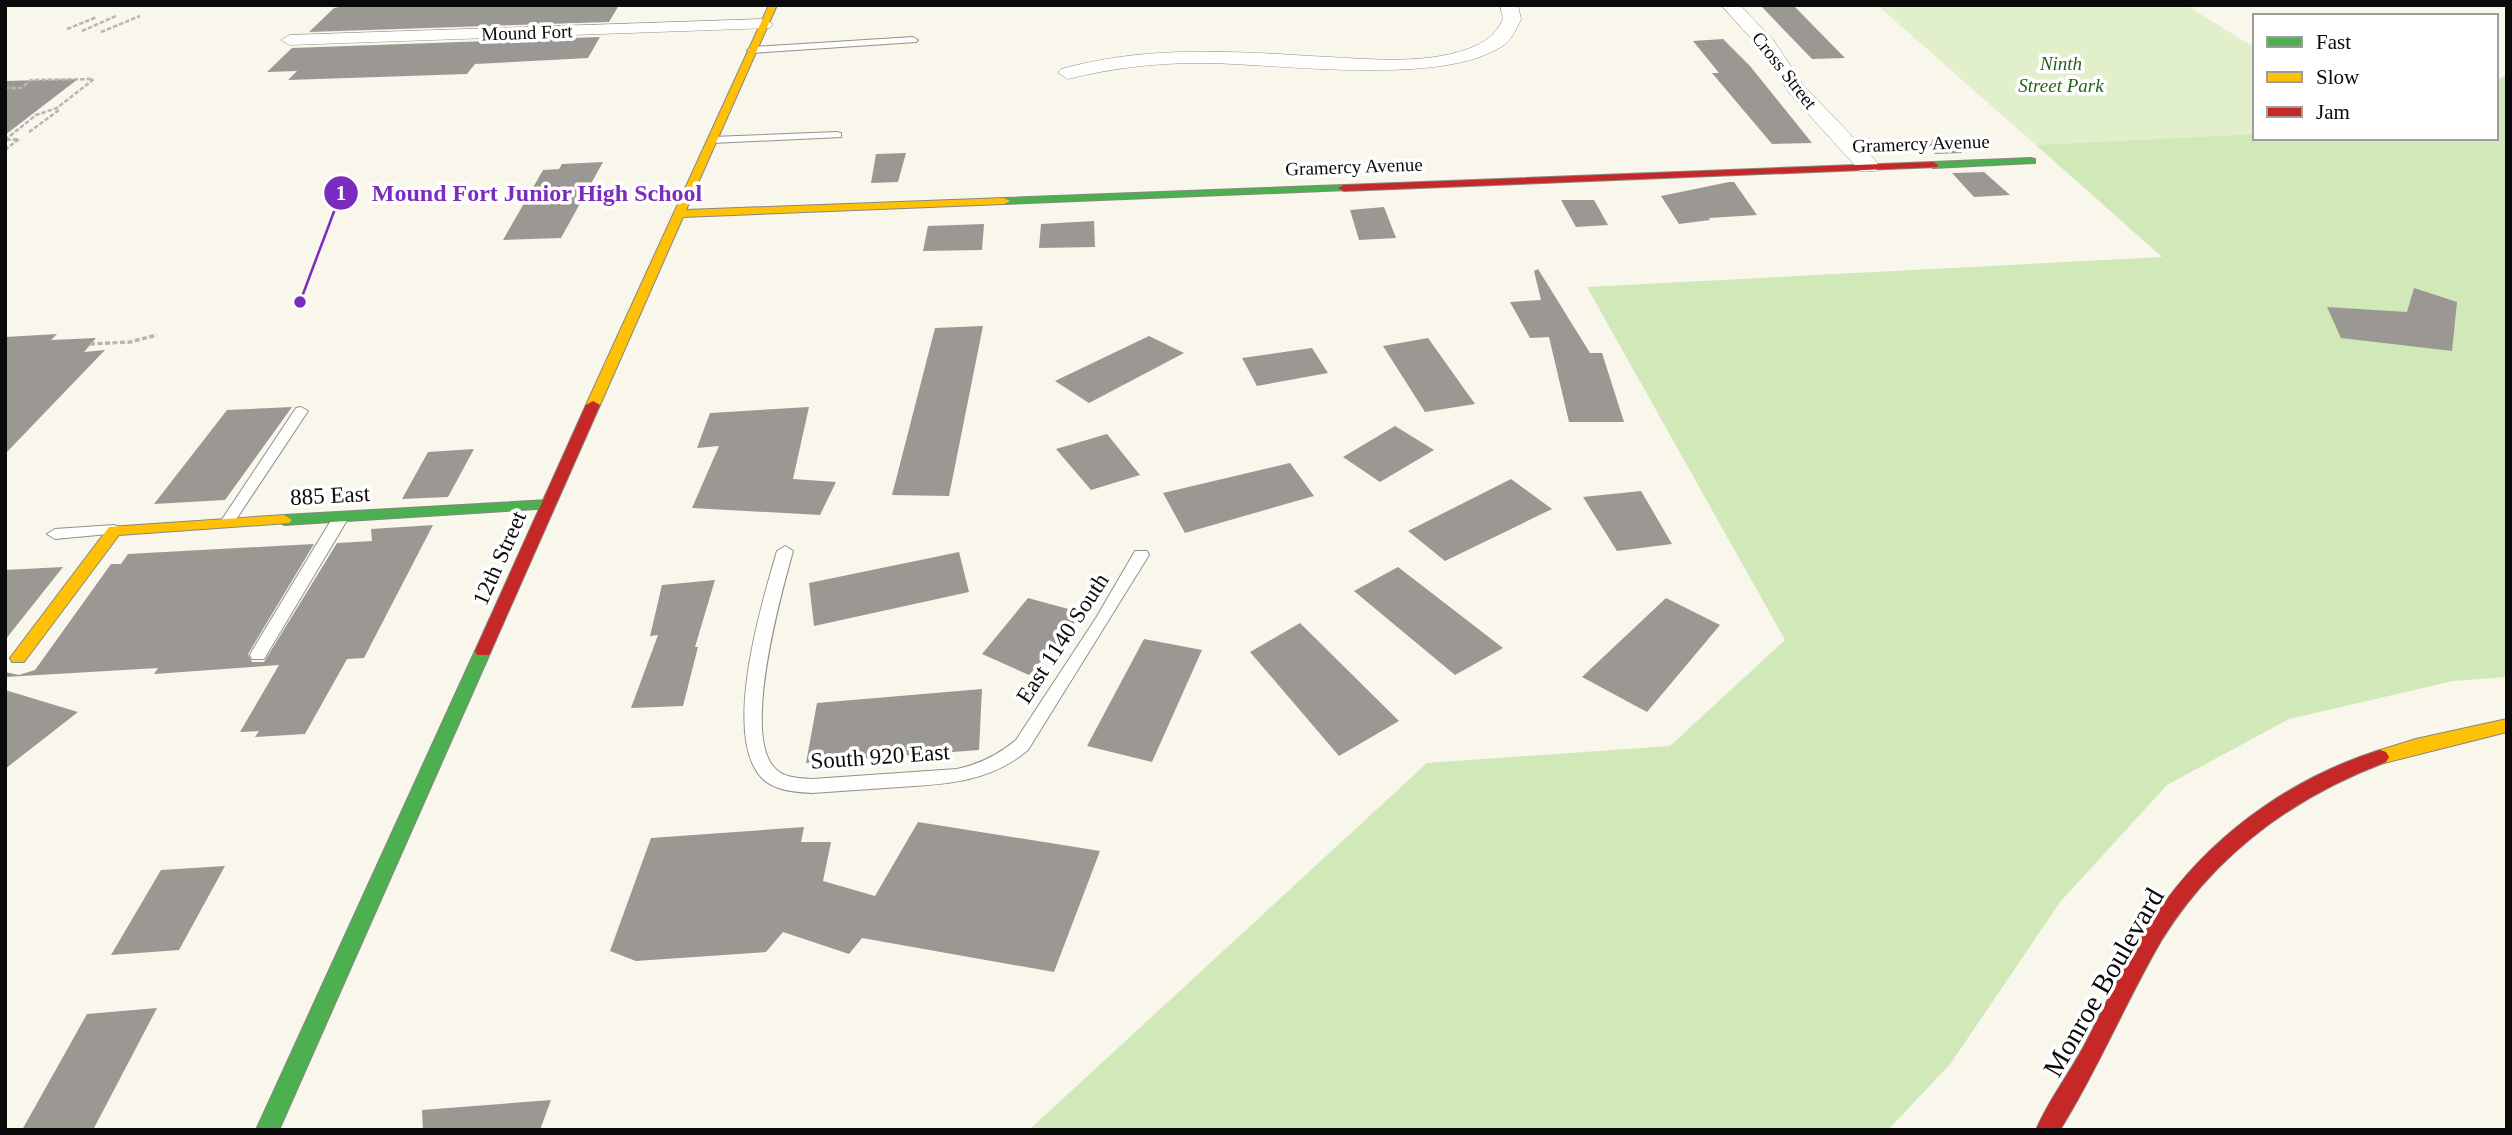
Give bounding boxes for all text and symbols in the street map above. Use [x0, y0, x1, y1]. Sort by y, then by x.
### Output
legend [2253, 14, 2498, 140]
street label: Mound Fort [481, 20, 574, 45]
street label: Cross Street [1748, 27, 1822, 114]
text: Fast [2316, 30, 2351, 54]
park label: Ninth Street Park [2018, 53, 2104, 96]
text: Slow [2316, 65, 2360, 89]
text: Jam [2316, 100, 2350, 124]
street label: Gramercy Avenue [1852, 131, 1990, 156]
street label: Gramercy Avenue [1285, 154, 1423, 179]
callout: Mound Fort Junior High School [323, 170, 717, 215]
text: Mound Fort Junior High School [372, 180, 702, 206]
text: 1 [336, 181, 346, 205]
street label: 885 East [289, 481, 371, 510]
street label: 12th Street [468, 507, 532, 609]
street label: East 1140 South [1011, 568, 1114, 708]
street label: South 920 East [810, 739, 951, 774]
street label: Monroe Boulevard [2037, 883, 2170, 1082]

